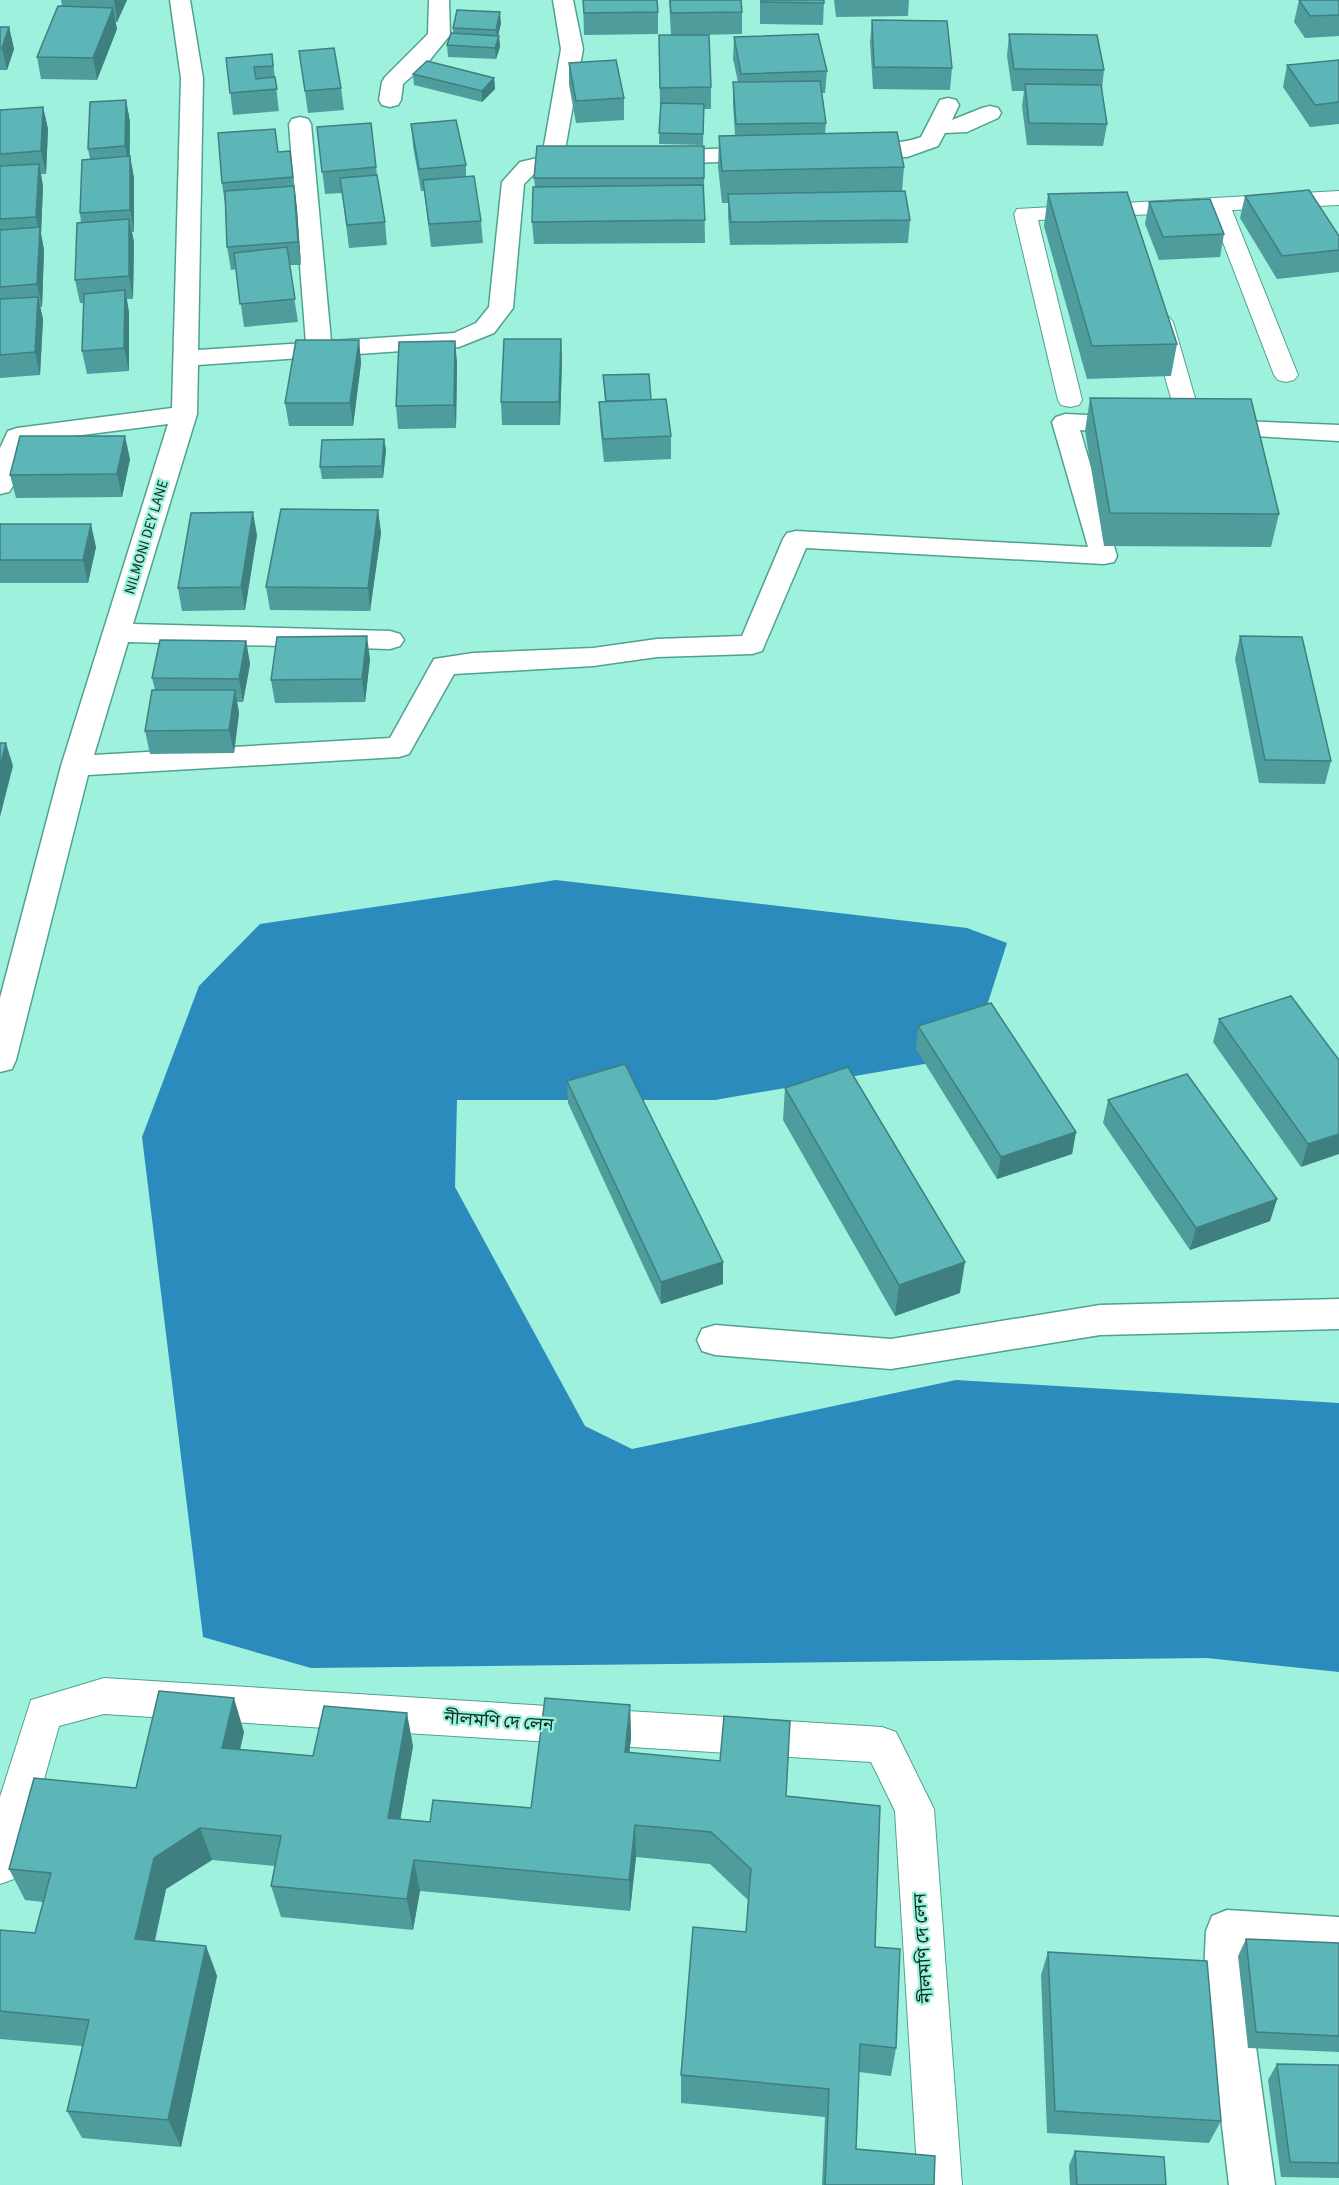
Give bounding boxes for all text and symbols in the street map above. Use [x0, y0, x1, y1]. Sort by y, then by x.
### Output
street label: NILMONI DEY LANE [119, 477, 174, 597]
street label: নীলমণি দে লেন [442, 1705, 556, 1738]
street label: নীলমণি দে লেন [907, 1891, 940, 2005]

